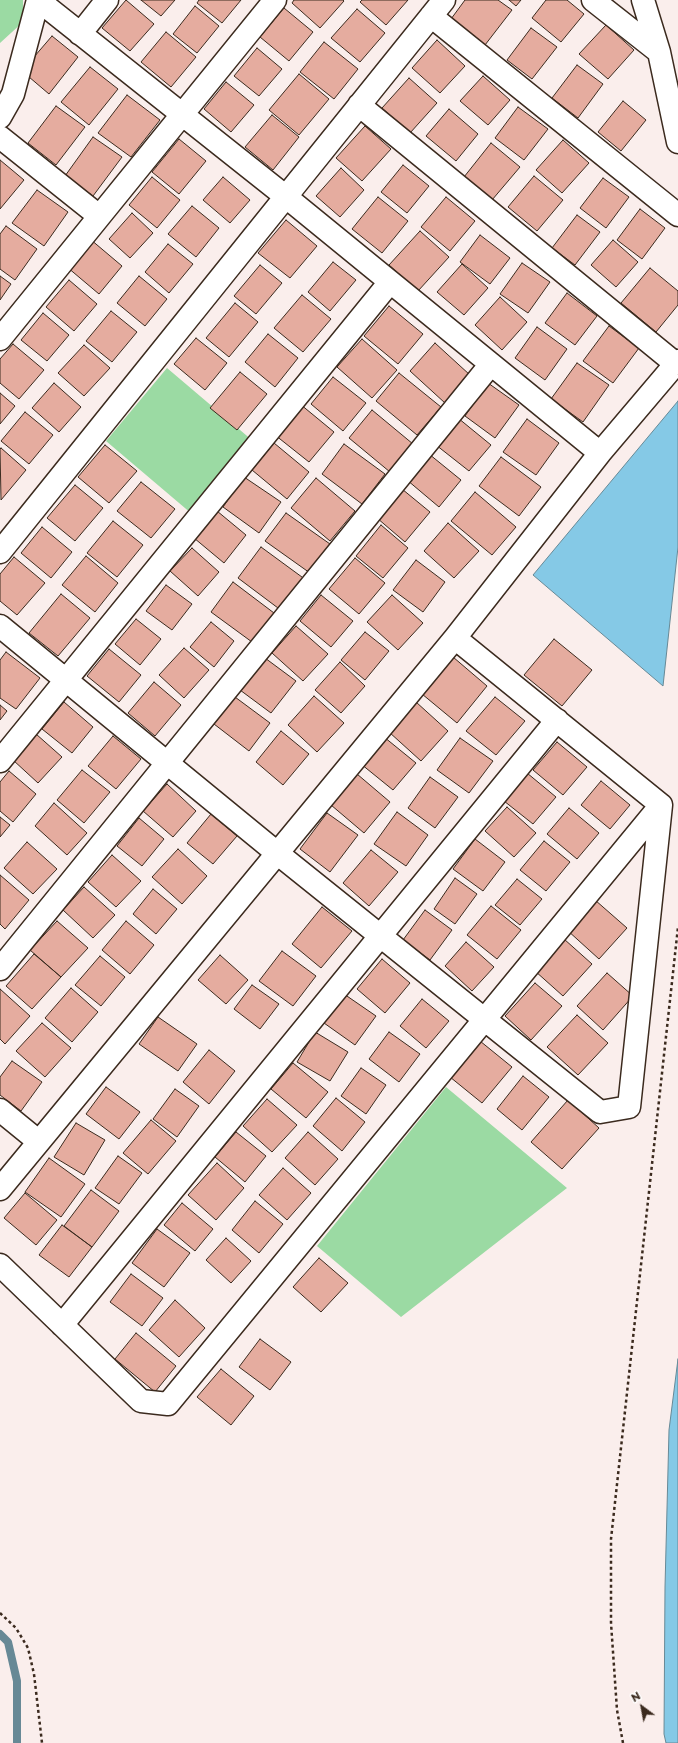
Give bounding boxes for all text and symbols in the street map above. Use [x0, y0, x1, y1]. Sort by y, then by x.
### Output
north arrow [622, 1687, 662, 1727]
text: N [627, 1687, 644, 1706]

